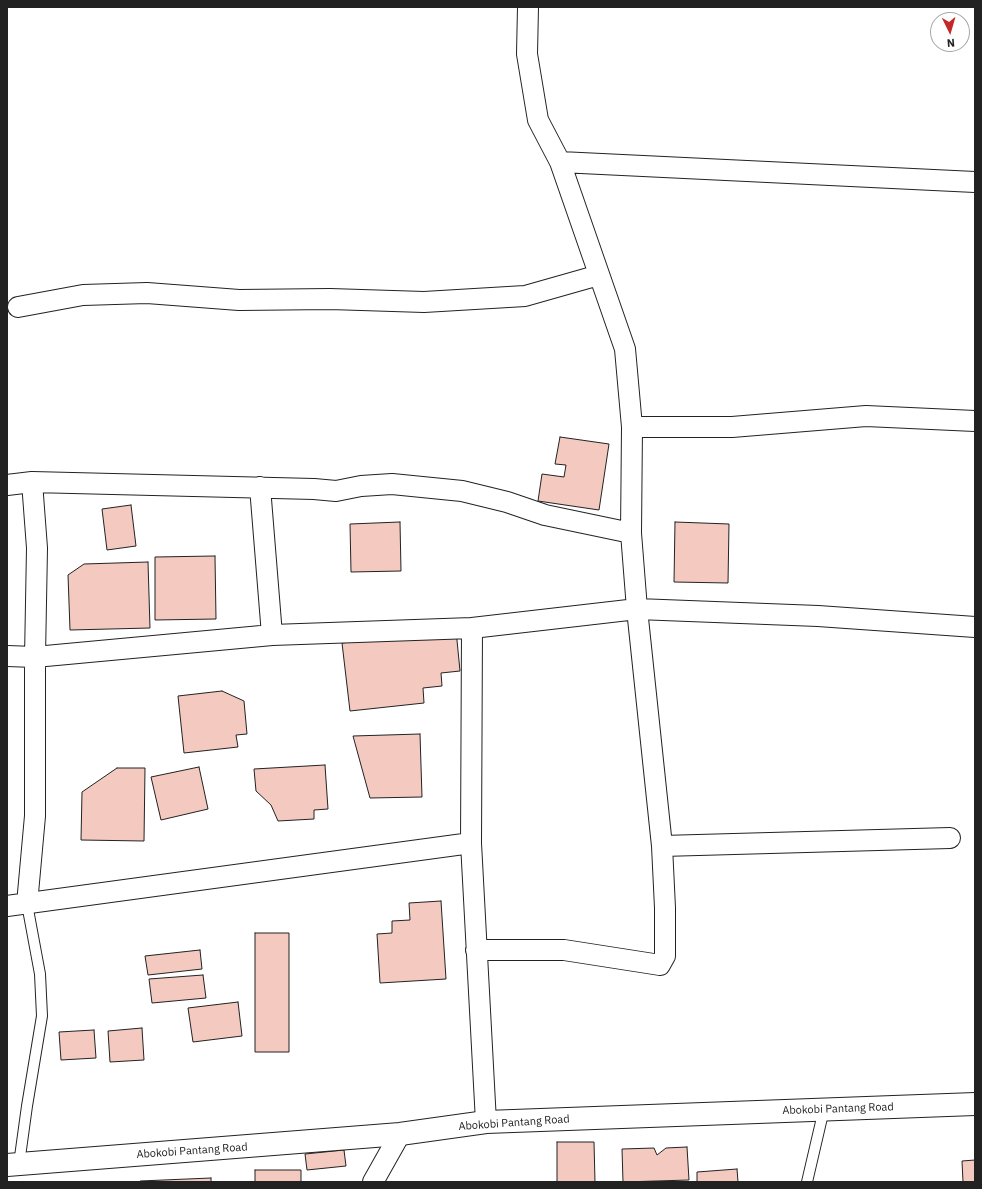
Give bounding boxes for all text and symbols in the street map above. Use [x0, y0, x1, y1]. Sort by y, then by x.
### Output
north arrow [930, 12, 970, 52]
text: N [946, 36, 956, 50]
street label: Abokobi Pantang Road [782, 1100, 894, 1118]
street label: Abokobi Pantang Road [458, 1113, 570, 1133]
street label: Abokobi Pantang Road [136, 1141, 248, 1161]

